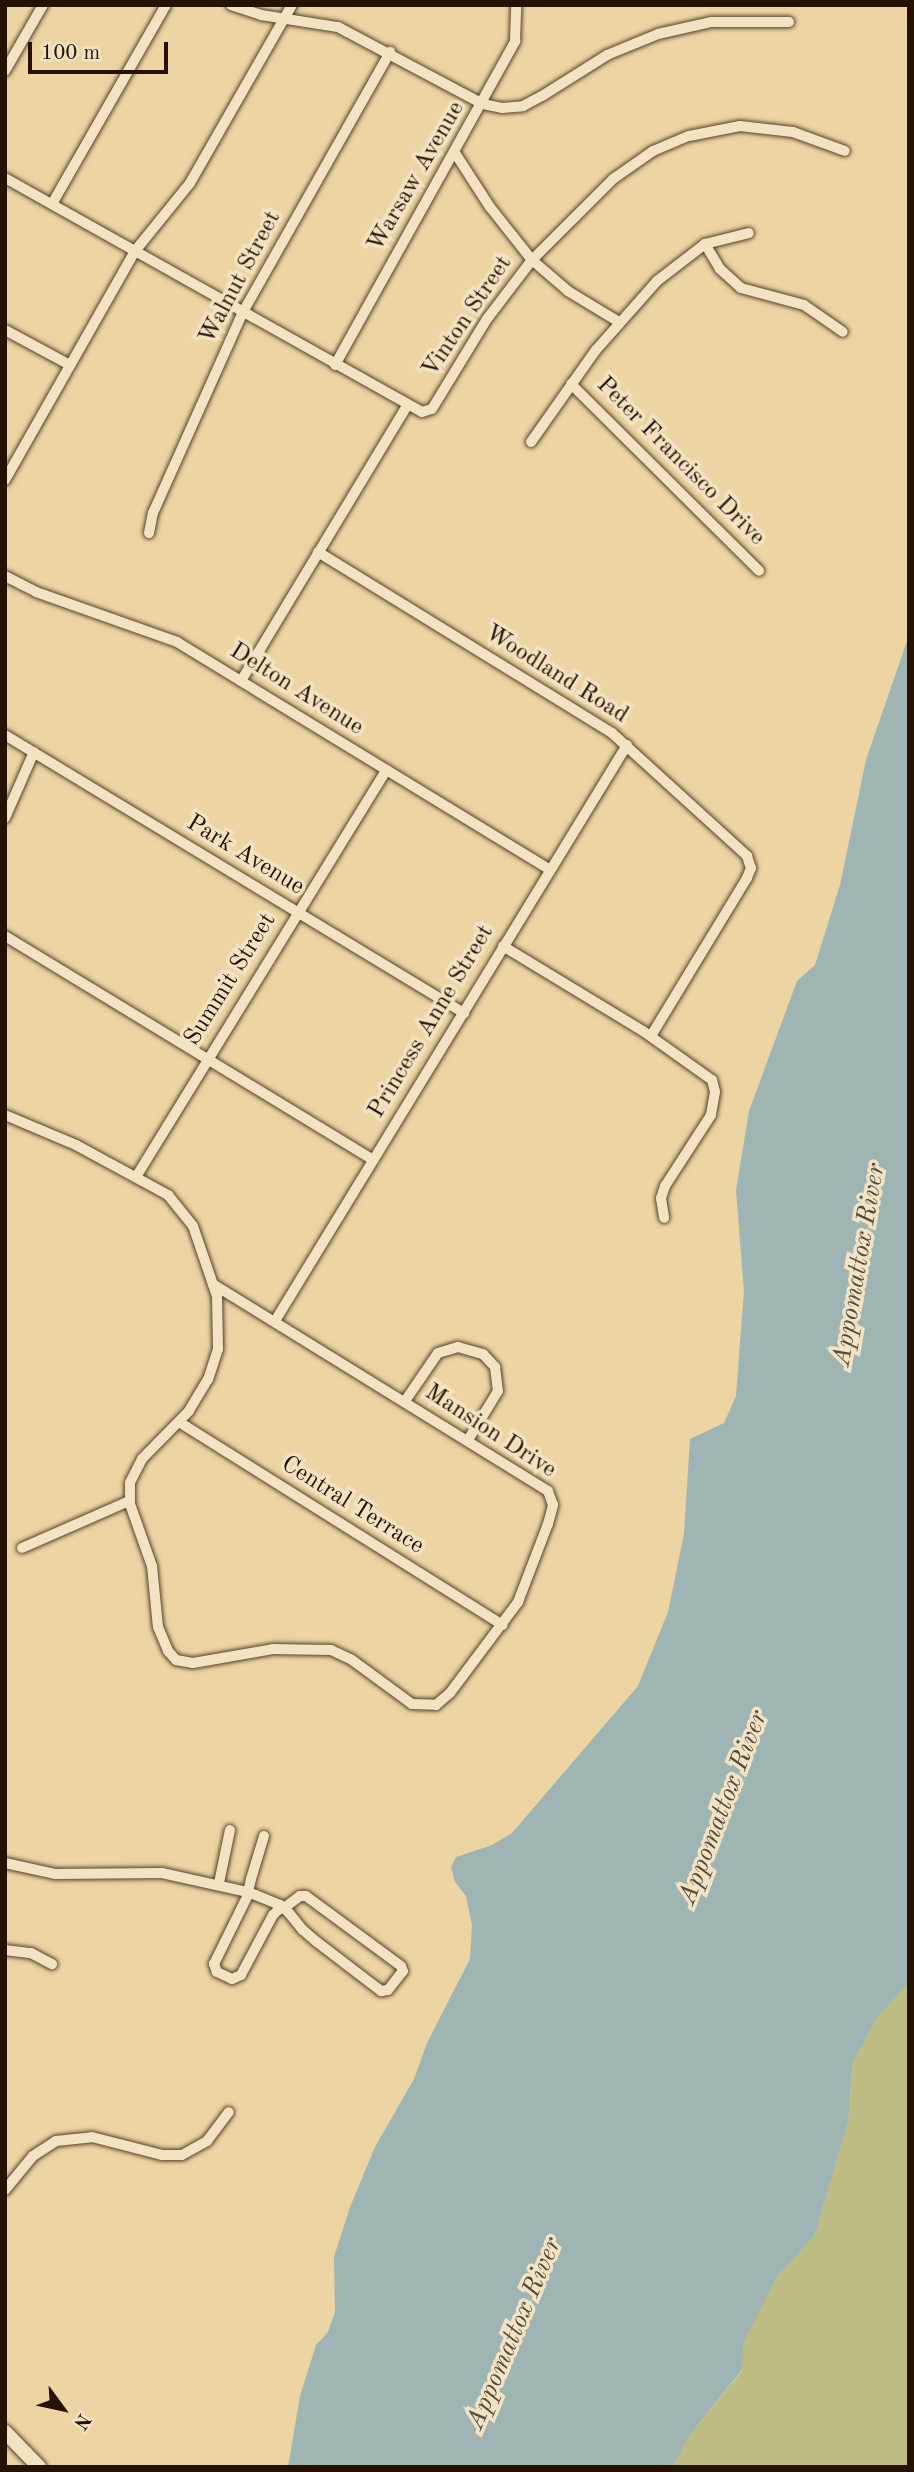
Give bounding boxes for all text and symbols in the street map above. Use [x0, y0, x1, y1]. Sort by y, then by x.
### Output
scale bar [32, 28, 172, 72]
text: 100 m [41, 43, 100, 64]
street label: Warsaw Avenue [362, 97, 472, 257]
street label: Walnut Street [194, 207, 288, 349]
street label: Vinton Street [417, 251, 519, 383]
street label: Peter Francisco Drive [590, 372, 770, 552]
street label: Woodland Road [479, 619, 633, 731]
street label: Delton Avenue [224, 637, 368, 743]
street label: Park Avenue [181, 810, 309, 902]
street label: Summit Street [179, 908, 283, 1052]
street label: Princess Anne Street [363, 920, 501, 1124]
water label: Appomattox River [827, 1161, 893, 1369]
street label: Mansion Drive [419, 1379, 561, 1485]
street label: Central Terrace [275, 1451, 429, 1561]
water label: Appomattox River [673, 1707, 775, 1909]
water label: Appomattox River [461, 2233, 569, 2435]
north arrow [28, 2374, 98, 2444]
text: N [69, 2409, 93, 2432]

